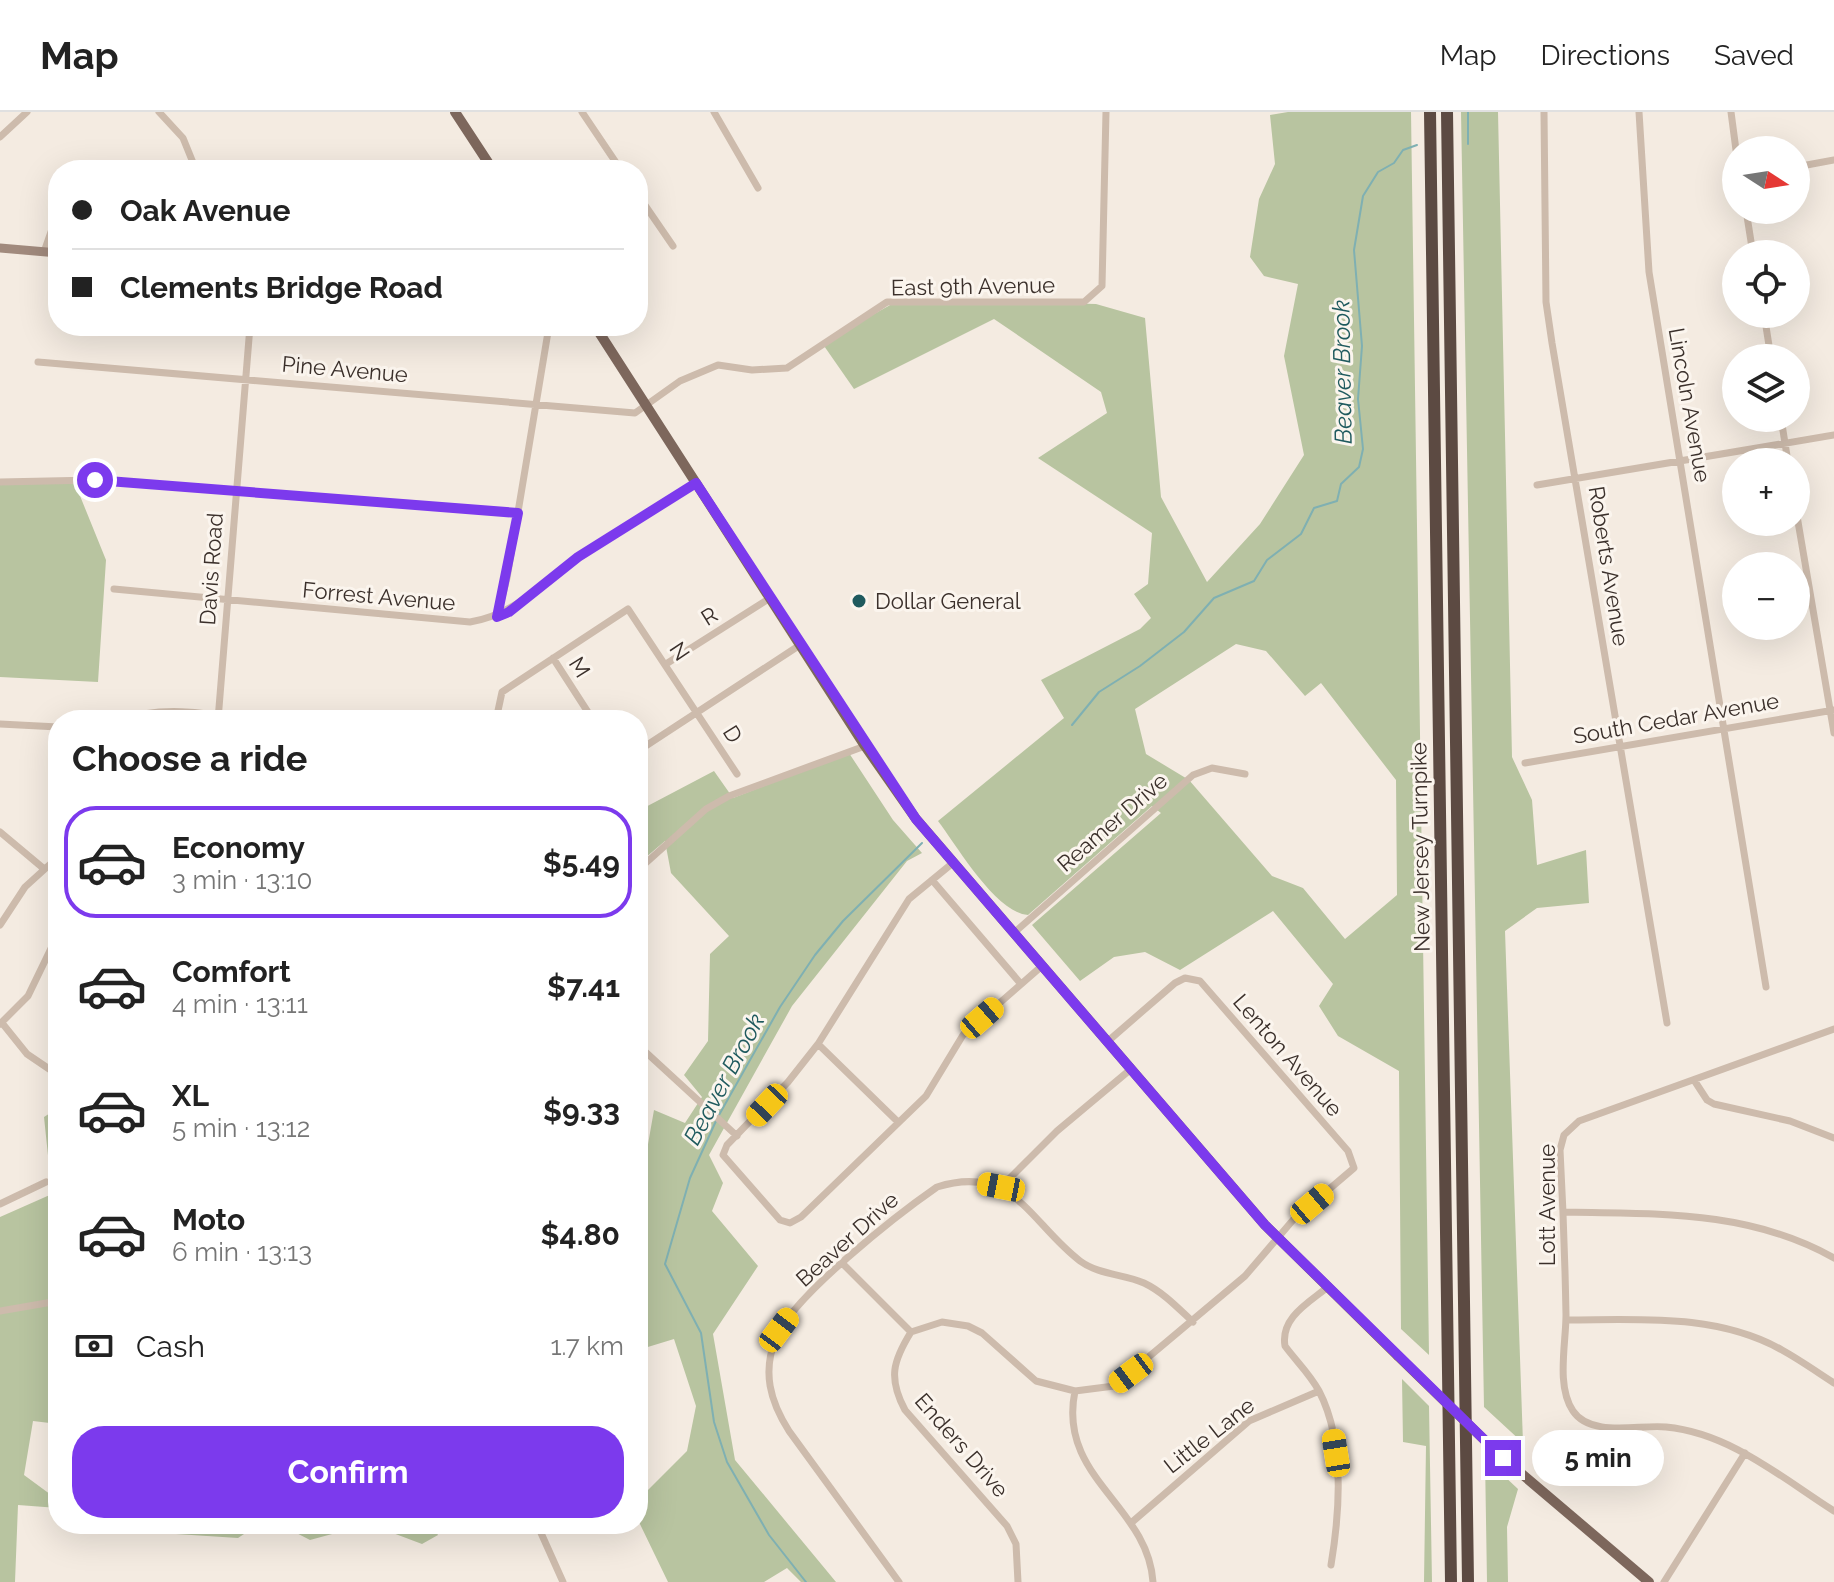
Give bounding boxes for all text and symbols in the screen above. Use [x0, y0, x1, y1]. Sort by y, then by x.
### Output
text: Map [40, 33, 119, 78]
text: Map [1440, 39, 1497, 72]
text: Directions [1541, 39, 1670, 72]
text: Saved [1714, 39, 1794, 72]
north arrow [1722, 136, 1810, 224]
map controls [1722, 136, 1810, 640]
text: Oak Avenue [120, 193, 290, 228]
button: locate [1722, 240, 1810, 328]
text: Clements Bridge Road [120, 270, 443, 305]
street label: East 9th Avenue [891, 272, 1055, 300]
water label: Beaver Brook [1326, 299, 1358, 444]
street label: Lincoln Avenue [1664, 326, 1716, 484]
button: layers [1722, 344, 1810, 432]
street label: Pine Avenue [281, 351, 409, 387]
button: + [1722, 448, 1810, 536]
route start [77, 462, 113, 498]
street label: Roberts Avenue [1584, 484, 1634, 648]
street label: Davis Road [194, 512, 228, 626]
button: − [1722, 552, 1810, 640]
street label: Forrest Avenue [301, 576, 457, 616]
place label: Dollar General [875, 588, 1021, 614]
marker: Dollar General [850, 592, 868, 610]
street label: R [696, 601, 722, 631]
street label: N [664, 637, 696, 665]
street label: M [564, 652, 596, 682]
street label: South Cedar Avenue [1571, 687, 1781, 749]
street label: D [718, 720, 748, 748]
text: Choose a ride [72, 737, 307, 779]
street label: New Jersey Turnpike [1405, 742, 1435, 952]
street label: Reamer Drive [1052, 767, 1172, 877]
icon: car [76, 826, 148, 898]
text: Economy [172, 830, 305, 865]
text: $5.49 [543, 845, 620, 880]
text: 3 min · 13:10 [172, 865, 312, 895]
icon: car [76, 950, 148, 1022]
text: Comfort [172, 954, 291, 989]
text: $7.41 [547, 969, 620, 1004]
text: 4 min · 13:11 [172, 989, 308, 1019]
street label: Lenton Avenue [1228, 989, 1348, 1121]
car [956, 993, 1008, 1043]
water label: Beaver Brook [677, 1008, 771, 1150]
icon: car [76, 1074, 148, 1146]
text: XL [172, 1078, 209, 1113]
car [742, 1079, 792, 1131]
text: $9.33 [543, 1093, 620, 1128]
text: 5 min · 13:12 [172, 1113, 310, 1143]
street label: Lott Avenue [1534, 1144, 1560, 1266]
car [975, 1171, 1027, 1203]
car [1286, 1179, 1338, 1229]
street label: Beaver Drive [790, 1186, 904, 1292]
icon: car [76, 1198, 148, 1270]
text: Moto [172, 1202, 245, 1237]
text: $4.80 [541, 1217, 620, 1252]
text: 6 min · 13:13 [172, 1237, 312, 1267]
car [755, 1304, 803, 1356]
icon: cash [72, 1324, 116, 1368]
text: Cash [136, 1329, 205, 1364]
text: 1.7 km [550, 1331, 624, 1361]
car [1105, 1349, 1157, 1397]
street label: Enders Drive [910, 1388, 1014, 1502]
street label: Little Lane [1159, 1392, 1259, 1478]
button: Confirm [72, 1426, 624, 1518]
car [1320, 1427, 1352, 1479]
callout: 5 min [1531, 1430, 1663, 1486]
route end [1485, 1440, 1521, 1476]
text: 5 min [1564, 1443, 1632, 1473]

